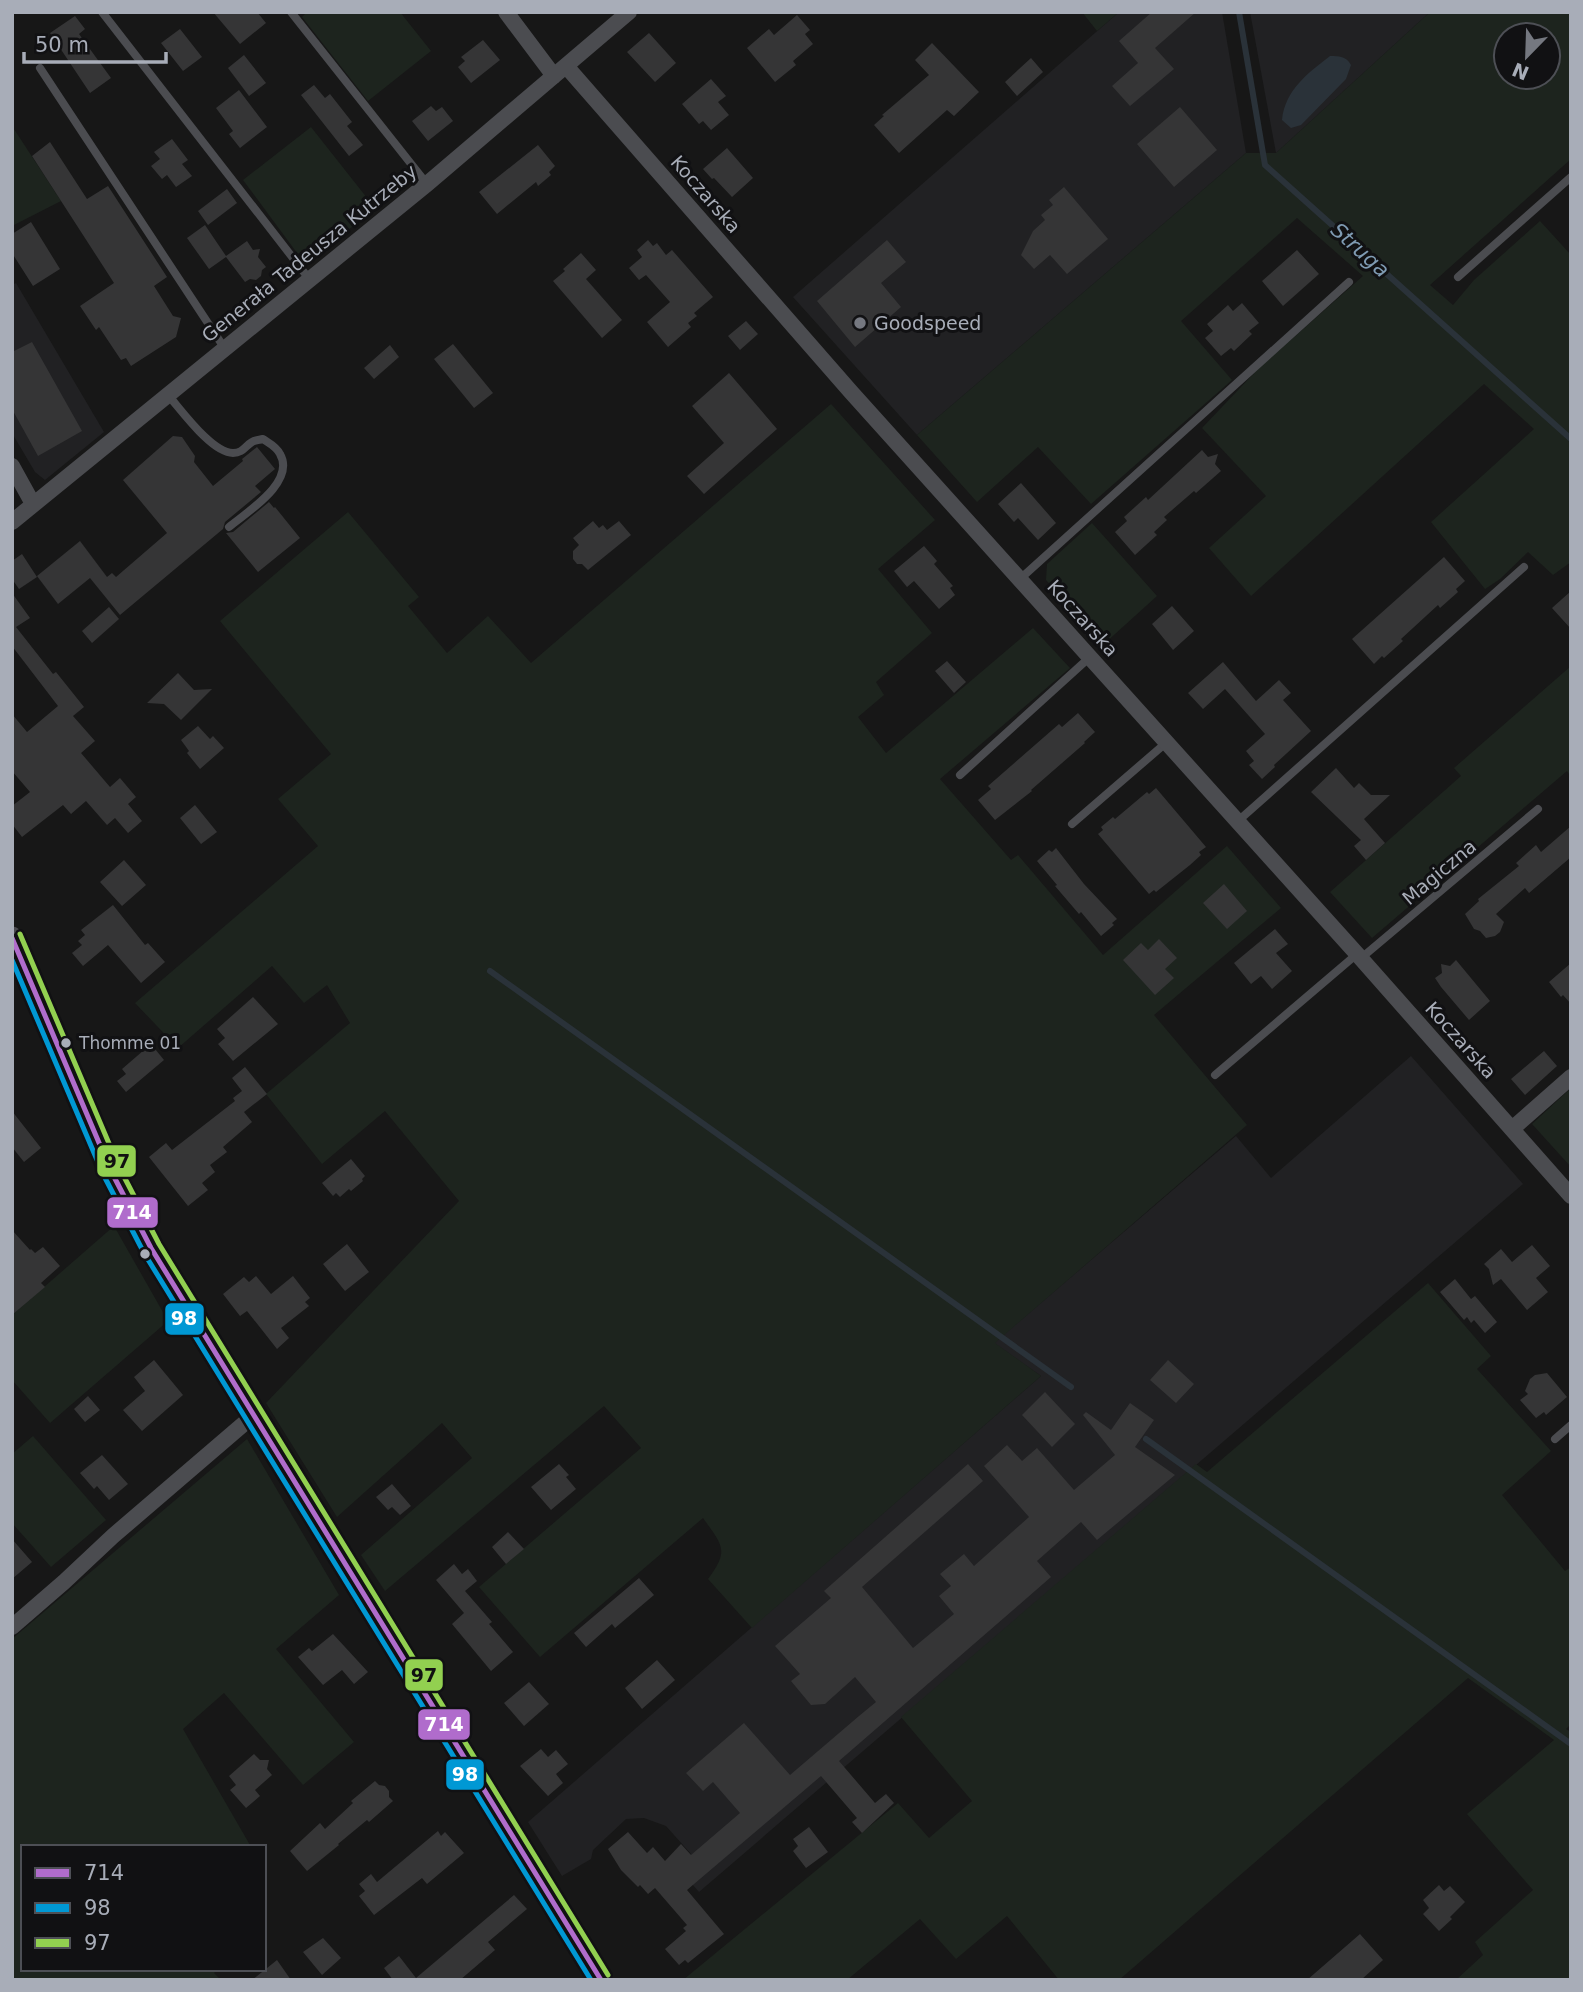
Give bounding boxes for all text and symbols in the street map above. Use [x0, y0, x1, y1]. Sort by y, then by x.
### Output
scale bar [24, 21, 166, 65]
north arrow [1492, 21, 1562, 91]
text: 50 m [35, 33, 89, 57]
text: N [1509, 58, 1532, 85]
street label: Koczarska [666, 151, 746, 237]
street label: Generała Tadeusza Kutrzeby [197, 160, 421, 346]
water label: Struga [1326, 218, 1394, 282]
place label: Goodspeed [874, 312, 981, 334]
marker: Goodspeed [852, 315, 868, 331]
street label: Koczarska [1043, 575, 1123, 661]
street label: Magiczna [1398, 835, 1480, 909]
street label: Koczarska [1421, 997, 1501, 1083]
place label: Thomme 01 [78, 1033, 181, 1053]
marker: Thomme 01 [59, 1036, 73, 1050]
line badge: 97 [96, 1144, 137, 1178]
text: 97 [104, 1150, 130, 1172]
line badge: 714 [106, 1196, 159, 1229]
text: 714 [112, 1201, 152, 1223]
unlabelled marker [138, 1247, 152, 1261]
line badge: 98 [164, 1302, 205, 1336]
text: 98 [171, 1307, 197, 1329]
line badge: 97 [404, 1658, 444, 1692]
text: 97 [411, 1664, 437, 1686]
line badge: 714 [417, 1708, 471, 1741]
text: 714 [424, 1713, 464, 1735]
line badge: 98 [445, 1758, 485, 1791]
text: 98 [452, 1763, 478, 1785]
legend [21, 1845, 266, 1971]
text: 714 [84, 1861, 124, 1885]
text: 98 [84, 1896, 111, 1920]
text: 97 [84, 1931, 111, 1955]

